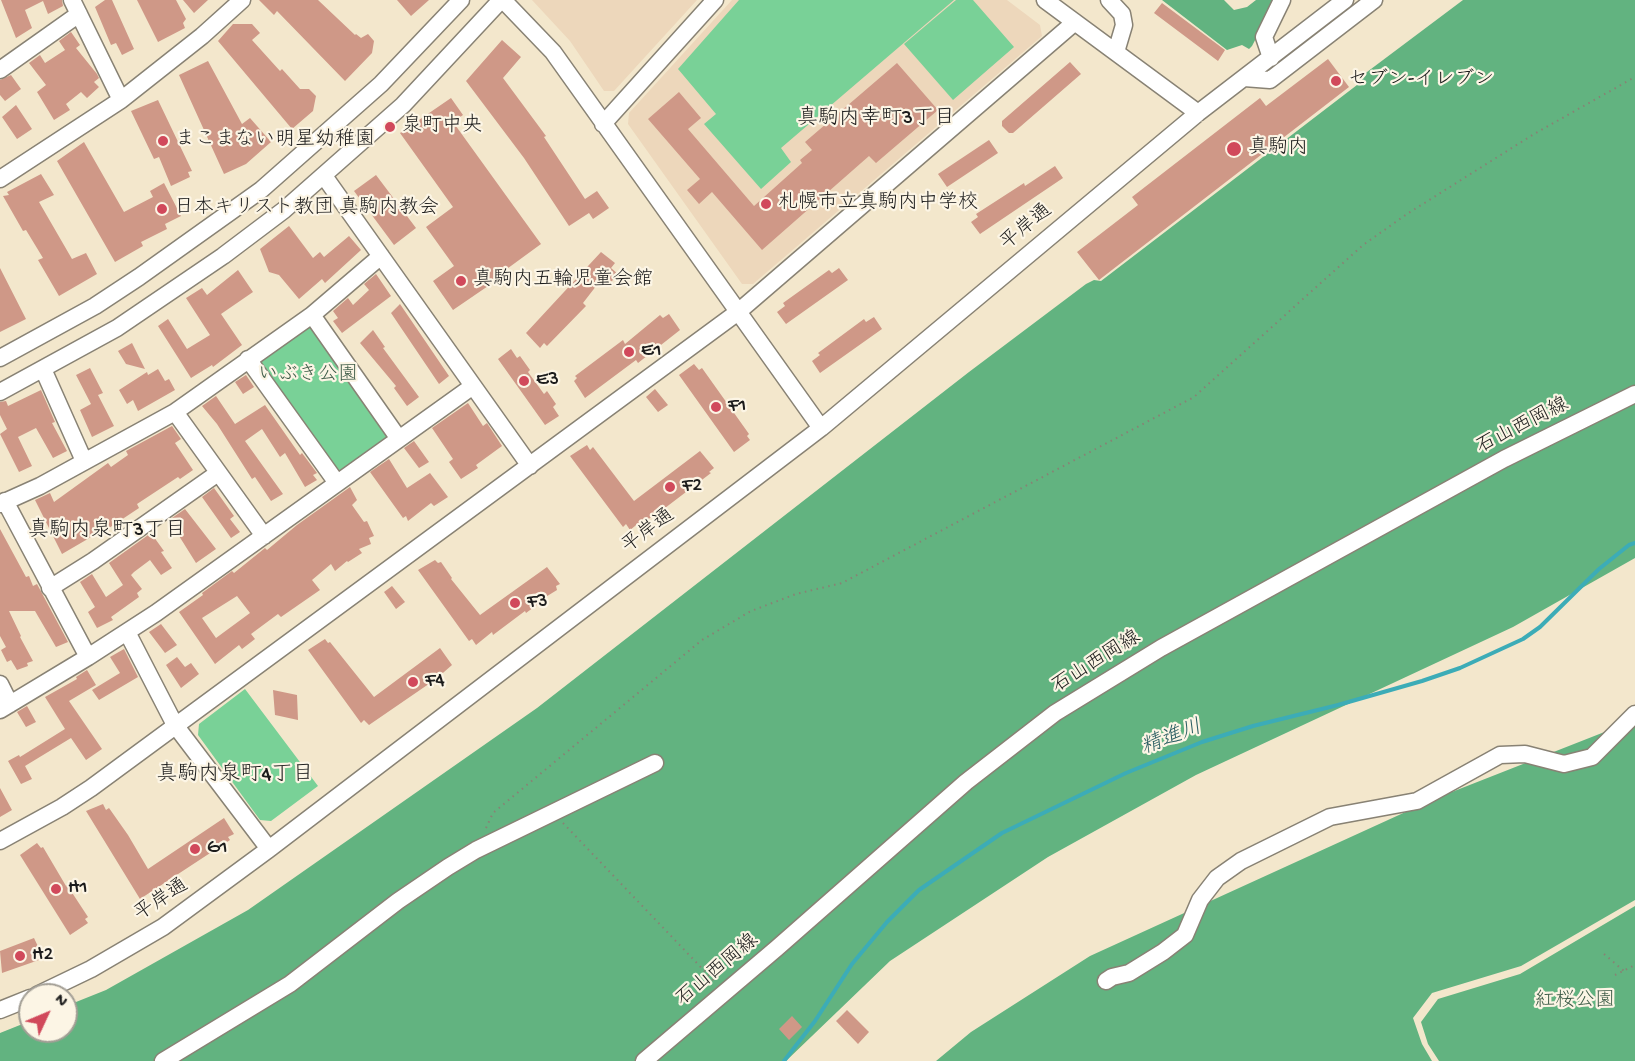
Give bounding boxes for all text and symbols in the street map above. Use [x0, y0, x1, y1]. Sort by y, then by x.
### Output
place label: セブン-イレブン [1348, 69, 1494, 93]
marker: セブン-イレブン [1329, 74, 1343, 88]
district label: 真駒内幸町3丁目 [797, 107, 955, 133]
place label: 泉町中央 [402, 115, 482, 139]
marker: 泉町中央 [383, 120, 397, 134]
place label: まこまない明星幼稚園 [175, 129, 375, 153]
marker: まこまない明星幼稚園 [156, 134, 170, 148]
place label: 真駒内 [1248, 137, 1308, 161]
marker: 真駒内 [1225, 140, 1243, 158]
place label: 札幌市立真駒内中学校 [778, 192, 978, 216]
place label: 日本キリスト教団 真駒内教会 [174, 197, 439, 221]
marker: 札幌市立真駒内中学校 [759, 197, 773, 211]
street label: 平岸通 [996, 200, 1058, 256]
marker: 日本キリスト教団 真駒内教会 [155, 202, 169, 216]
place label: 真駒内五輪児童会館 [473, 269, 653, 293]
marker: 真駒内五輪児童会館 [454, 274, 468, 288]
place label: E1 [641, 340, 662, 364]
marker: E1 [622, 345, 636, 359]
park label: いぶき公園 [258, 364, 358, 388]
place label: E3 [536, 369, 559, 393]
marker: E3 [517, 374, 531, 388]
street label: 石山西岡線 [1473, 394, 1573, 460]
place label: F1 [728, 395, 746, 419]
marker: F1 [709, 400, 723, 414]
place label: F2 [682, 475, 702, 499]
marker: F2 [663, 480, 677, 494]
street label: 平岸通 [618, 504, 680, 560]
district label: 真駒内泉町3丁目 [28, 519, 186, 545]
place label: F3 [527, 591, 548, 615]
marker: F3 [508, 596, 522, 610]
street label: 石山西岡線 [1048, 626, 1146, 700]
place label: F4 [425, 670, 445, 694]
marker: F4 [406, 675, 420, 689]
water label: 精進川 [1138, 716, 1206, 762]
district label: 真駒内泉町4丁目 [157, 763, 313, 789]
place label: G1 [207, 837, 228, 861]
marker: G1 [188, 842, 202, 856]
street label: 平岸通 [130, 874, 194, 928]
place label: H1 [68, 877, 87, 901]
marker: H1 [49, 882, 63, 896]
street label: 石山西岡線 [672, 930, 764, 1012]
place label: H2 [32, 944, 53, 968]
marker: H2 [13, 949, 27, 963]
north arrow [18, 983, 78, 1043]
park label: 紅桜公園 [1535, 990, 1615, 1014]
text: N [49, 991, 70, 1012]

